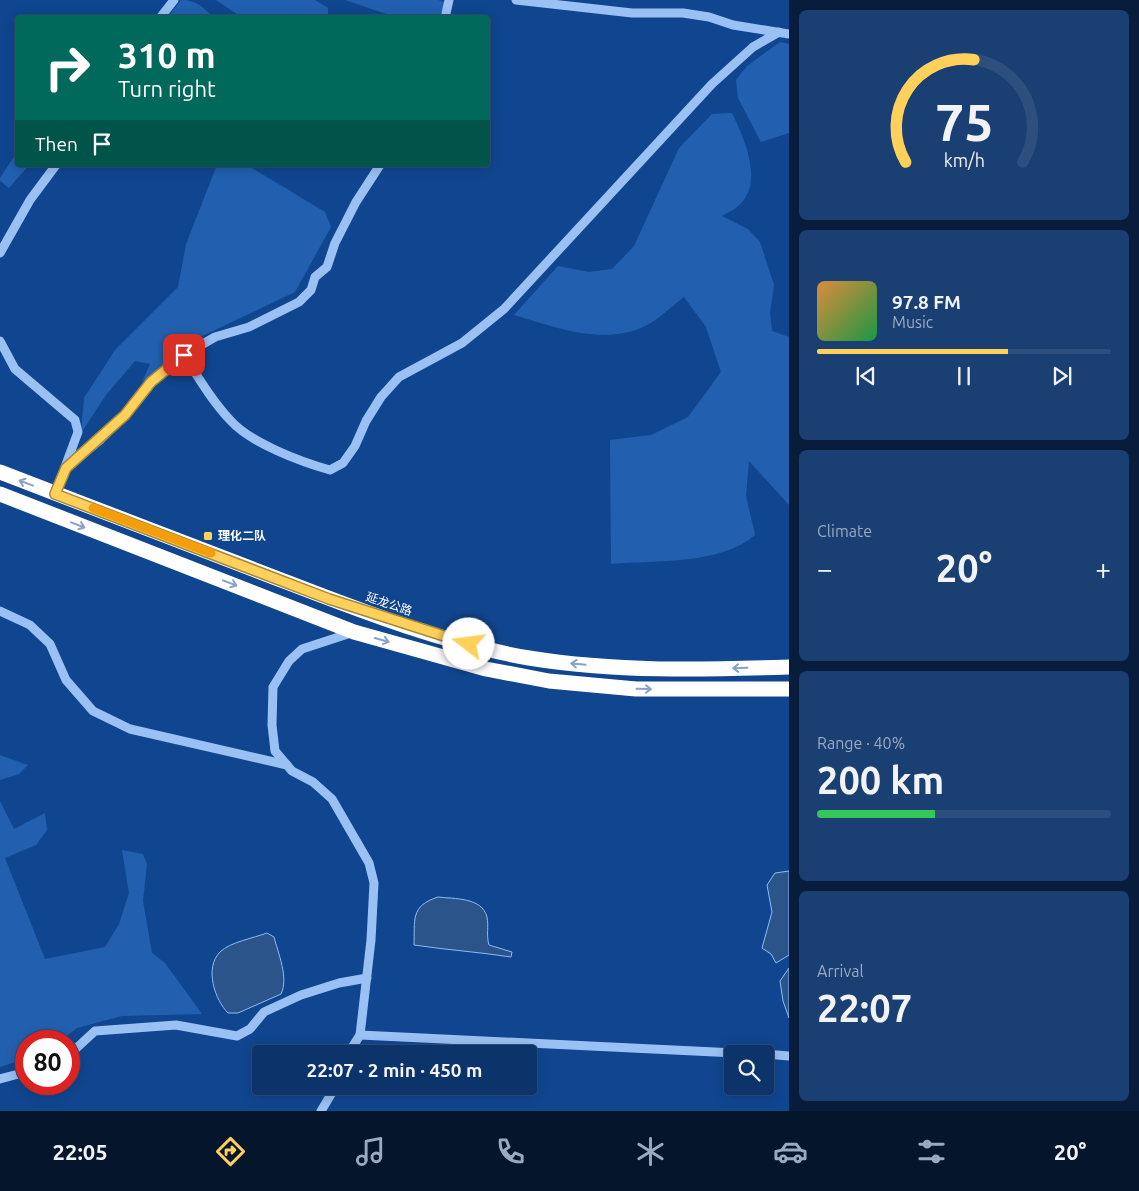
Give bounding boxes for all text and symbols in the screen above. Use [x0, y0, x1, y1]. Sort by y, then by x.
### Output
icon: right [35, 35, 100, 100]
text: 310 m [118, 35, 216, 75]
text: Turn right [118, 76, 216, 101]
text: 75 [935, 93, 993, 151]
icon: arrive [88, 130, 116, 158]
text: Then [35, 133, 78, 155]
text: km/h [943, 150, 985, 170]
text: 97.8 FM [892, 291, 961, 313]
text: Music [892, 313, 933, 331]
pin [163, 334, 205, 376]
icon: arrive [170, 341, 198, 369]
icon: previous [852, 362, 880, 390]
icon: pause [950, 362, 978, 390]
icon: next [1048, 362, 1076, 390]
one-way arrow [19, 477, 34, 487]
one-way arrow [70, 521, 85, 530]
text: Climate [817, 522, 872, 540]
place label: 理化二队 [218, 529, 266, 542]
marker: 理化二队 [202, 530, 214, 542]
text: 20° [936, 547, 992, 589]
text: − [817, 553, 833, 584]
text: + [1095, 553, 1111, 584]
one-way arrow [222, 579, 237, 588]
street label: 延龙公路 [364, 590, 414, 617]
position arrow [442, 617, 494, 669]
one-way arrow [373, 636, 389, 646]
one-way arrow [570, 659, 586, 669]
one-way arrow [733, 664, 749, 673]
one-way arrow [635, 684, 651, 694]
text: Range · 40% [817, 734, 905, 752]
text: 200 km [817, 759, 944, 801]
text: Arrival [817, 962, 864, 980]
text: 22:07 [817, 987, 912, 1029]
speed limit sign: 80 [15, 1030, 80, 1095]
map controls [724, 1045, 774, 1095]
button: search [724, 1045, 774, 1095]
text: 22:07 · 2 min · 450 m [307, 1059, 482, 1081]
icon: directions [213, 1134, 248, 1169]
icon: music [353, 1134, 388, 1169]
icon: phone [493, 1134, 528, 1169]
icon: climate [633, 1134, 668, 1169]
icon: car [773, 1134, 808, 1169]
icon: filters [914, 1134, 949, 1169]
text: 22:05 [53, 1139, 108, 1164]
text: 20° [1054, 1139, 1086, 1164]

